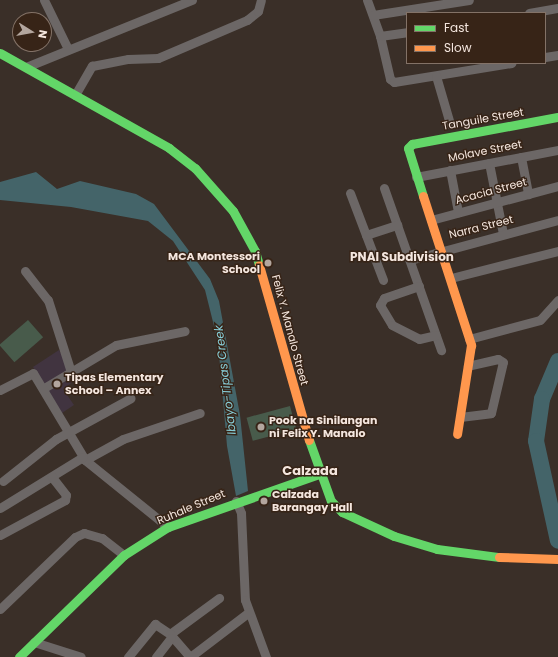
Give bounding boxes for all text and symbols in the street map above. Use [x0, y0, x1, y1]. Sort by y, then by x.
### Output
north arrow [12, 12, 52, 52]
legend [406, 12, 546, 64]
text: Fast [444, 19, 469, 36]
text: N [34, 29, 51, 40]
text: Slow [444, 39, 472, 56]
street label: Tanguile Street [441, 105, 525, 133]
street label: Molave Street [447, 137, 523, 165]
street label: Acacia Street [454, 175, 528, 207]
street label: Narra Street [447, 213, 515, 241]
place label: MCA Montessori School [168, 250, 260, 276]
district label: PNAI Subdivision [350, 250, 454, 264]
marker: MCA Montessori School [263, 258, 273, 268]
street label: Felix Y. Manalo Street [269, 273, 311, 387]
water label: Ibayo-Tipas Creek [211, 324, 239, 436]
place label: Tipas Elementary School – Annex [65, 371, 164, 397]
marker: Tipas Elementary School – Annex [52, 379, 62, 389]
place label: Pook na Sinilangan ni Felix Y. Manalo [269, 414, 377, 440]
marker: Pook na Sinilangan ni Felix Y. Manalo [256, 422, 266, 432]
district label: Calzada [282, 463, 338, 479]
street label: Ruhale Street [155, 487, 227, 527]
place label: Calzada Barangay Hall [272, 488, 353, 514]
marker: Calzada Barangay Hall [259, 496, 269, 506]

